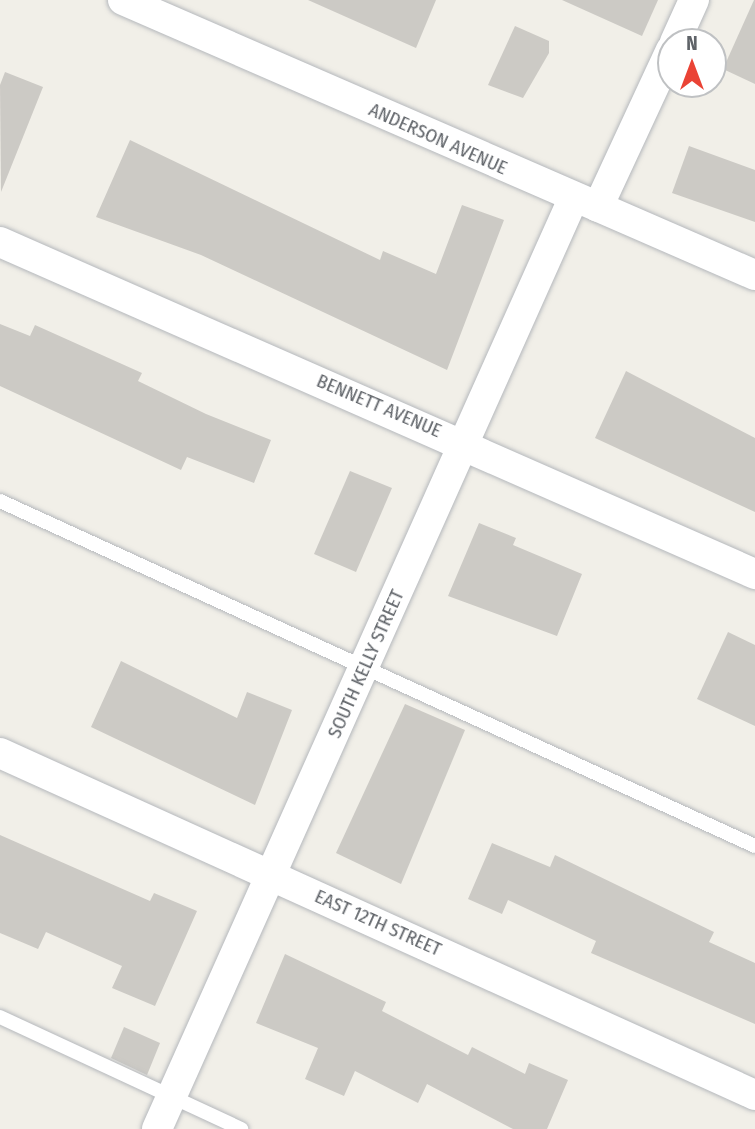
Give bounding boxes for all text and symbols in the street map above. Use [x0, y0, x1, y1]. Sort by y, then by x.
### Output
north arrow [657, 28, 727, 98]
text: N [686, 32, 698, 55]
street label: ANDERSON AVENUE [365, 98, 511, 180]
street label: BENNETT AVENUE [313, 369, 445, 443]
street label: SOUTH KELLY STREET [323, 586, 409, 742]
street label: EAST 12TH STREET [311, 885, 445, 961]

